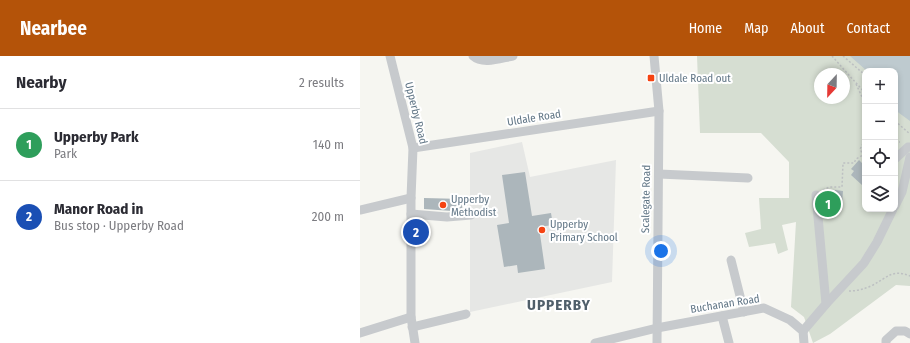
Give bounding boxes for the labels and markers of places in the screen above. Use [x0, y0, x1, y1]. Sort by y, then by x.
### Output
place label: Uldale Road out [659, 72, 731, 85]
marker: Uldale Road out [646, 73, 656, 83]
pin: 1 [815, 189, 841, 219]
place label: Upperby Methodist [451, 193, 497, 219]
marker: Upperby Methodist [438, 200, 448, 210]
pin: 2 [403, 217, 429, 247]
place label: Upperby Primary School [550, 218, 618, 244]
marker: Upperby Primary School [537, 225, 547, 235]

